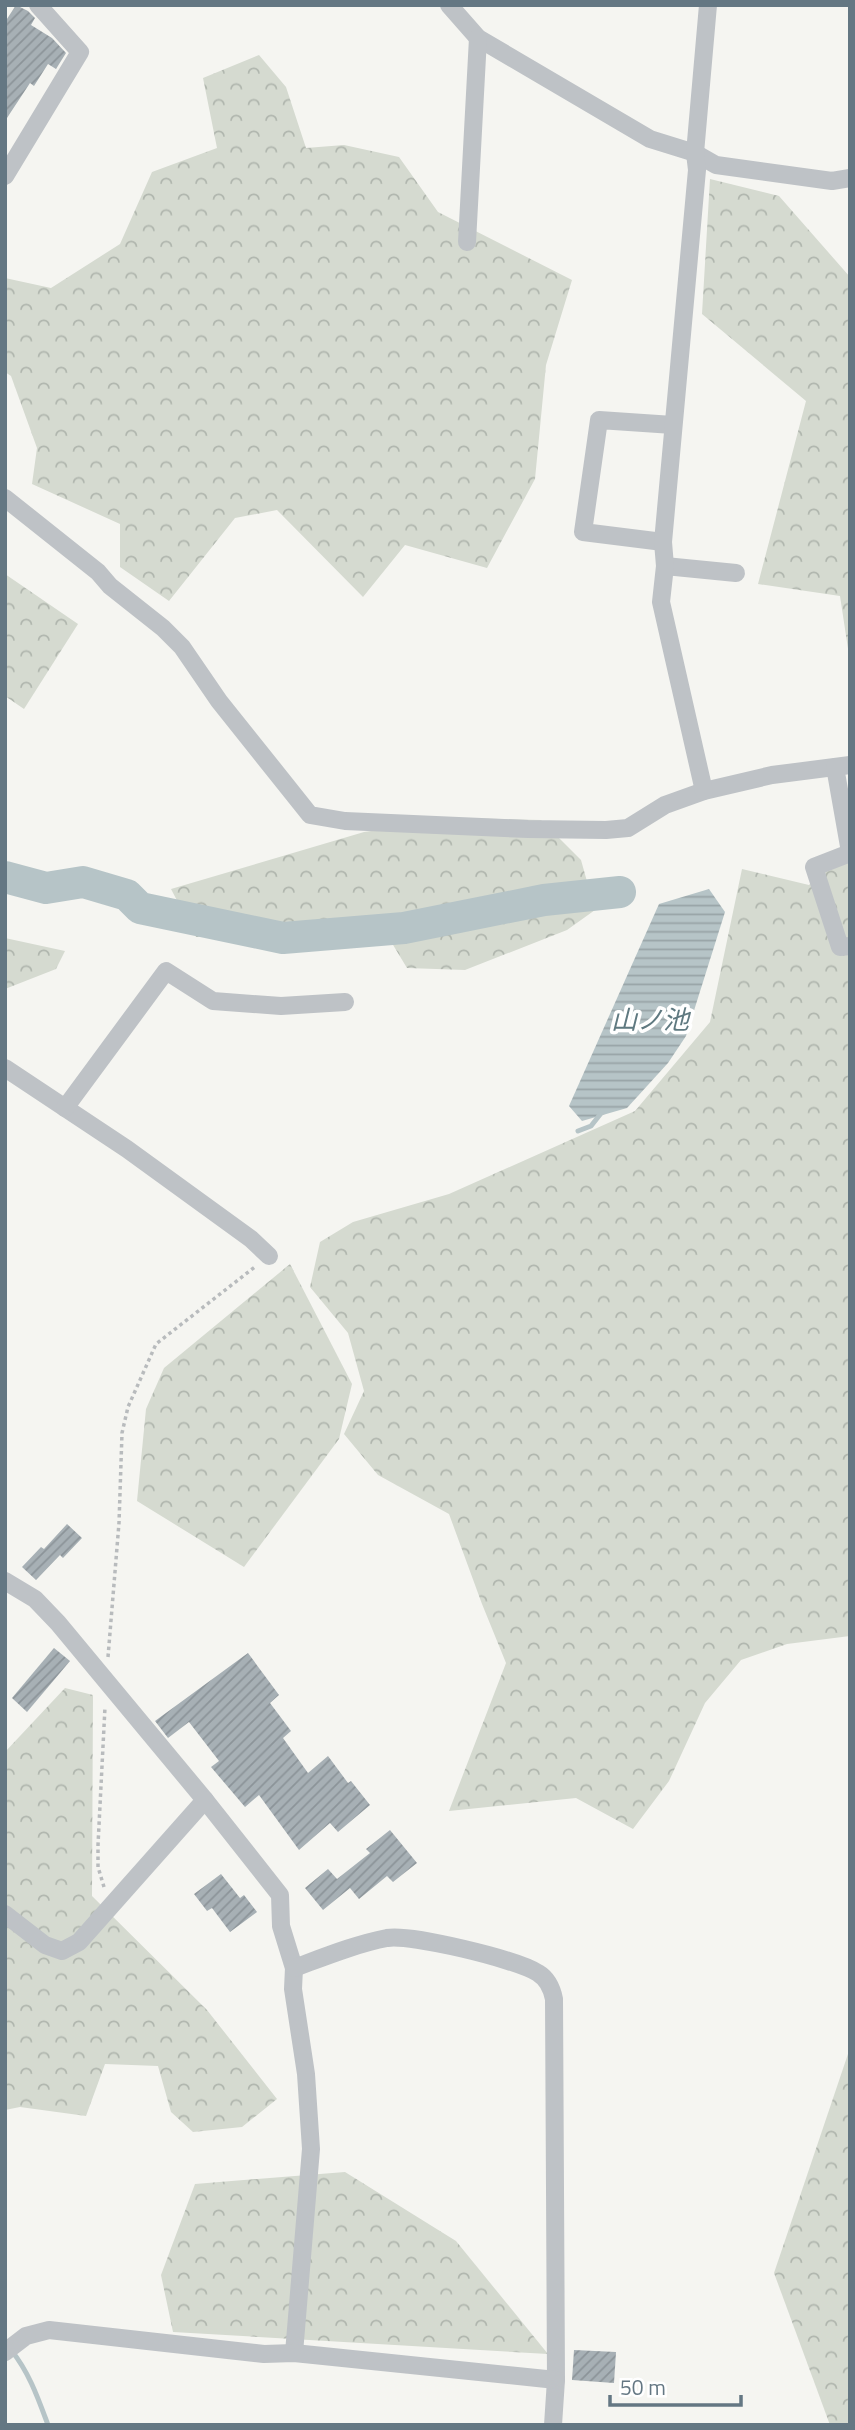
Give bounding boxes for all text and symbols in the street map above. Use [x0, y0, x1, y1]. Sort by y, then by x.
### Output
water label: 山ノ池 [611, 1000, 692, 1039]
scale bar [610, 2364, 741, 2408]
text: 50 m [620, 2371, 666, 2403]

